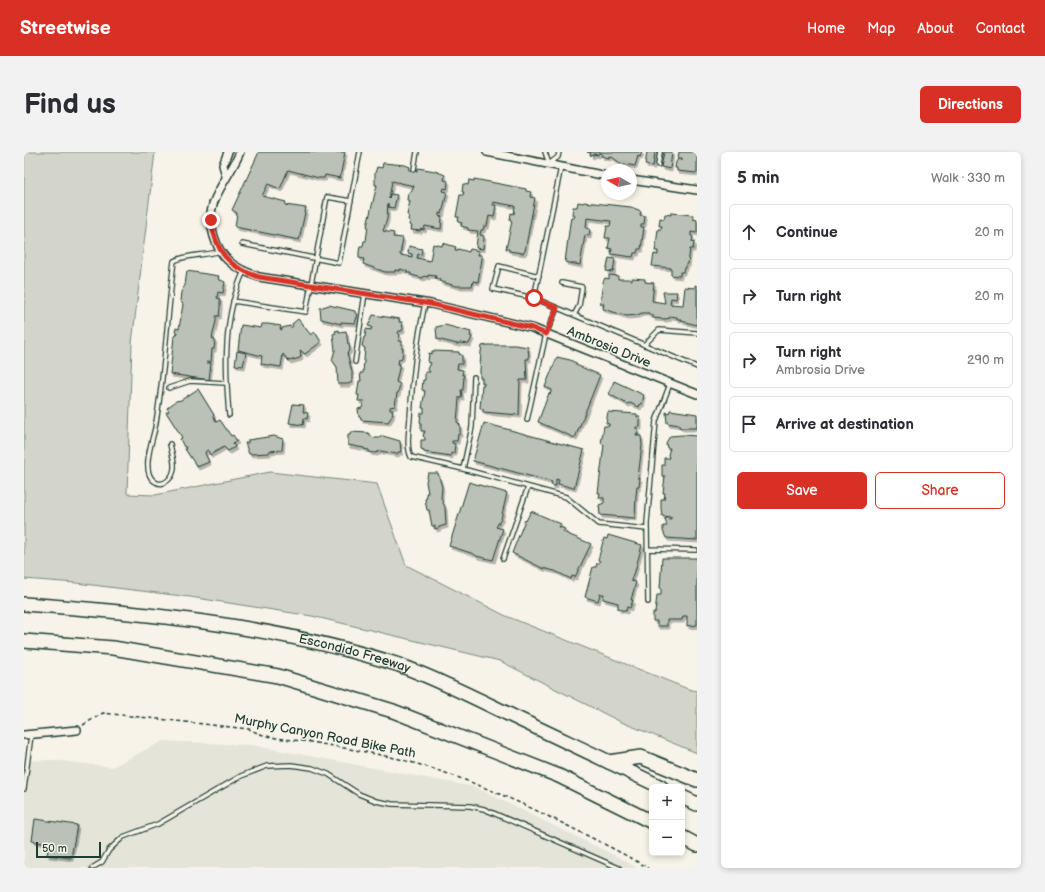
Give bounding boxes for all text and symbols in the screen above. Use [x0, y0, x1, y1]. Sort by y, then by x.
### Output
text: Streetwise [20, 17, 111, 40]
text: Home [807, 20, 845, 37]
text: Map [867, 20, 895, 37]
text: About [917, 20, 954, 37]
text: Contact [976, 20, 1025, 37]
button: Directions [920, 86, 1021, 123]
text: Find us [24, 88, 116, 121]
north arrow [601, 164, 637, 200]
text: 5 min [737, 168, 780, 188]
text: Walk · 330 m [931, 170, 1005, 186]
route end [202, 211, 220, 229]
icon: ahead [738, 221, 760, 243]
text: Continue [776, 223, 838, 242]
text: 20 m [974, 224, 1004, 240]
icon: right [738, 285, 760, 307]
text: Turn right [776, 287, 841, 306]
text: 20 m [974, 288, 1004, 304]
route start [525, 289, 543, 307]
street label: Ambrosia Drive [565, 323, 653, 371]
text: Turn right [776, 343, 841, 362]
icon: right [738, 349, 760, 371]
text: 290 m [967, 352, 1004, 368]
text: Ambrosia Drive [776, 362, 865, 378]
icon: arrive [738, 413, 760, 435]
text: Arrive at destination [776, 415, 914, 434]
button: Save [737, 472, 867, 509]
button: Share [875, 472, 1005, 509]
street label: Escondido Freeway [297, 631, 413, 677]
street label: Murphy Canyon Road Bike Path [233, 711, 417, 761]
map controls [649, 784, 685, 856]
button: + [649, 784, 685, 820]
button: − [649, 820, 685, 856]
scale bar [36, 840, 101, 859]
text: 50 m [42, 842, 67, 855]

